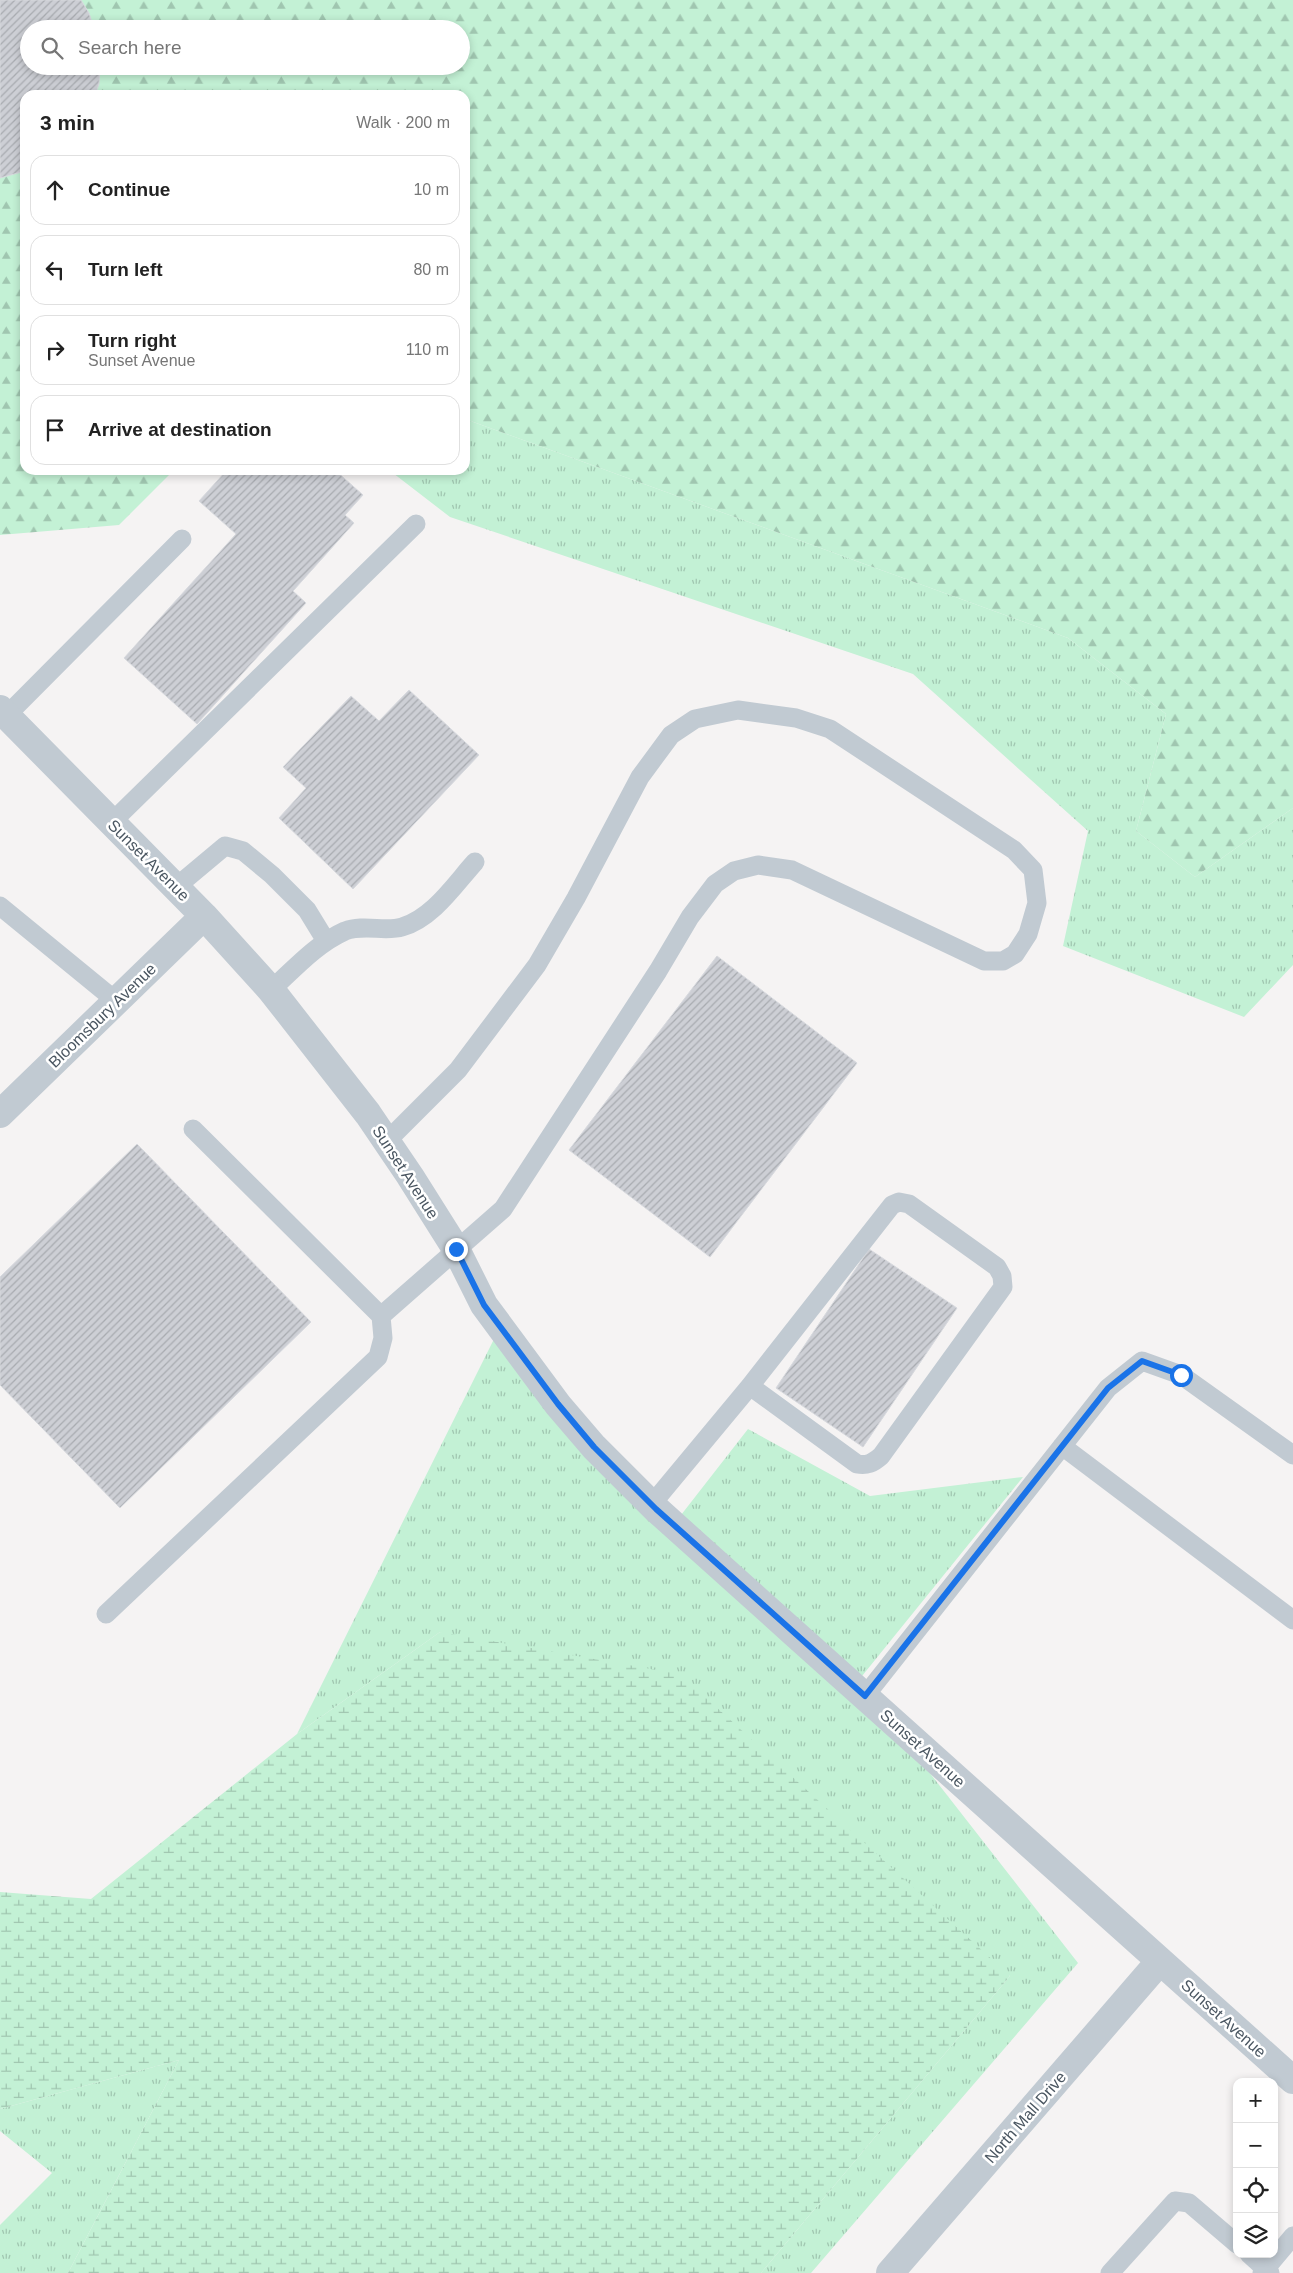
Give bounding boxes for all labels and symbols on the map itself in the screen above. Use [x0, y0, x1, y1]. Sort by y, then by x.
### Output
street label: Sunset Avenue [105, 816, 193, 904]
street label: Bloomsbury Avenue [45, 960, 159, 1071]
street label: Sunset Avenue [369, 1123, 442, 1222]
route end [445, 1238, 468, 1261]
route start [1170, 1364, 1193, 1387]
street label: Sunset Avenue [877, 1706, 968, 1791]
street label: Sunset Avenue [1178, 1976, 1269, 2061]
street label: North Mall Drive [981, 2068, 1069, 2166]

